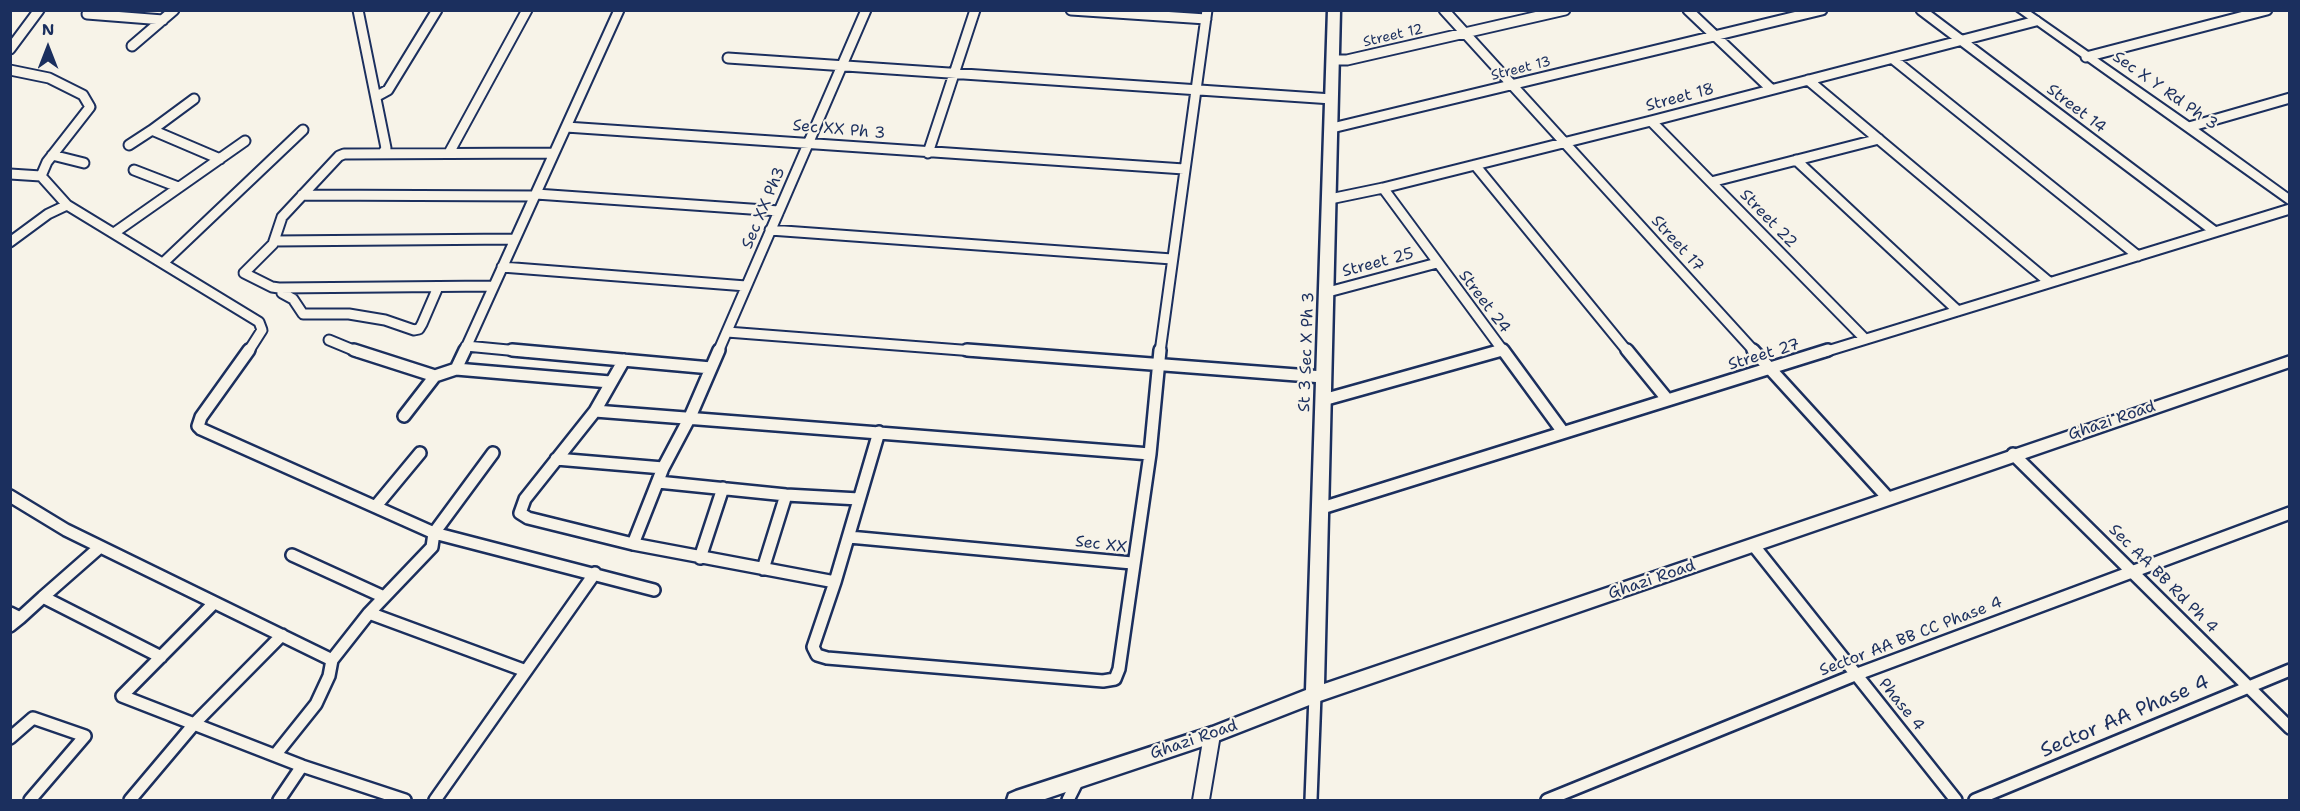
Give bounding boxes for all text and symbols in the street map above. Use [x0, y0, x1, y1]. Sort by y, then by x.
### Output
north arrow [18, 18, 78, 78]
text: N [42, 19, 54, 40]
street label: Street 12 [1361, 21, 1425, 51]
street label: Sec X Y Rd Ph 3 [2109, 48, 2221, 134]
street label: Street 13 [1489, 53, 1553, 85]
street label: Street 18 [1644, 80, 1716, 116]
street label: Street 14 [2042, 80, 2110, 138]
street label: Sec XX Ph 3 [792, 116, 886, 144]
street label: Sec XX Ph3 [738, 164, 790, 252]
street label: Street 22 [1735, 186, 1801, 252]
street label: Street 17 [1647, 212, 1707, 276]
street label: Street 25 [1340, 244, 1416, 282]
street label: Street 24 [1454, 267, 1514, 337]
street label: St 3 Sec X Ph 3 [1295, 291, 1319, 413]
street label: Street 27 [1726, 335, 1802, 375]
street label: Ghazi Road [2066, 397, 2158, 445]
street label: Sec AA BB Rd Ph 4 [2105, 521, 2221, 637]
street label: Sec XX [1074, 532, 1128, 558]
street label: Ghazi Road [1606, 556, 1698, 604]
street label: Sector AA BB CC Phase 4 [1817, 593, 2005, 681]
street label: Sector AA Phase 4 [2037, 671, 2213, 763]
street label: Phase 4 [1874, 675, 1928, 735]
street label: Ghazi Road [1148, 716, 1240, 764]

